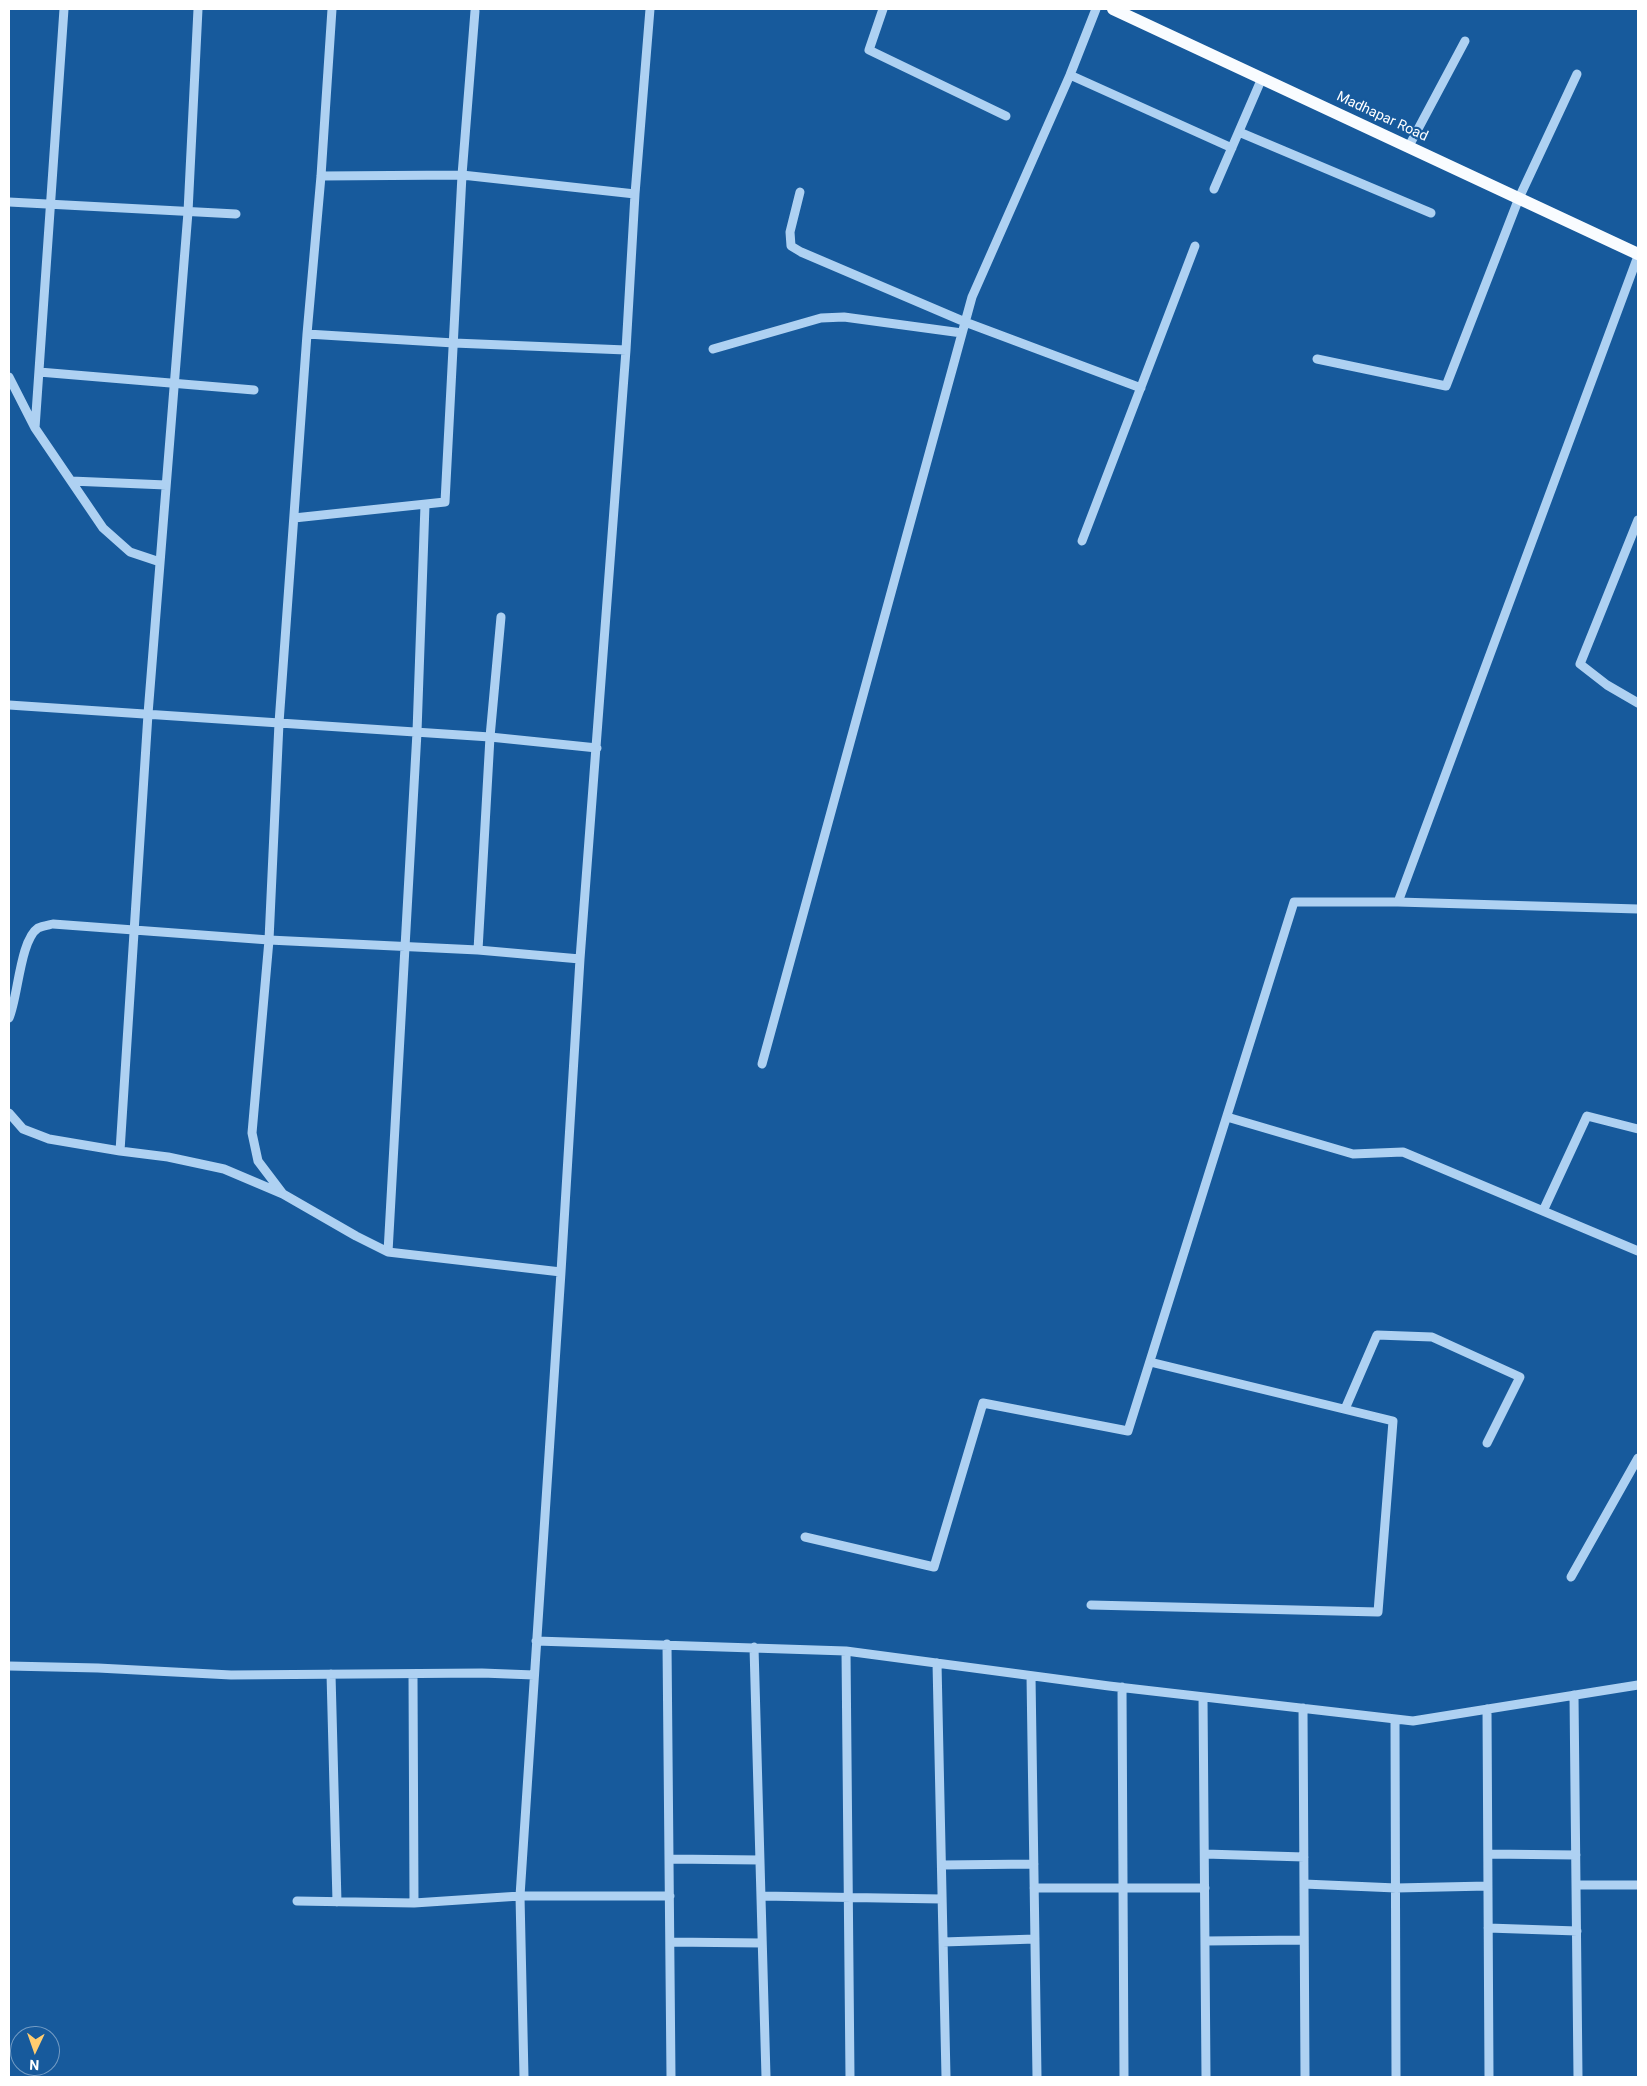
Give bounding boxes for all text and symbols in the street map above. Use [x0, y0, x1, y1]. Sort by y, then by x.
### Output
street label: Madhapar Road [1334, 88, 1430, 146]
north arrow [10, 2026, 60, 2076]
text: N [29, 2057, 40, 2073]

